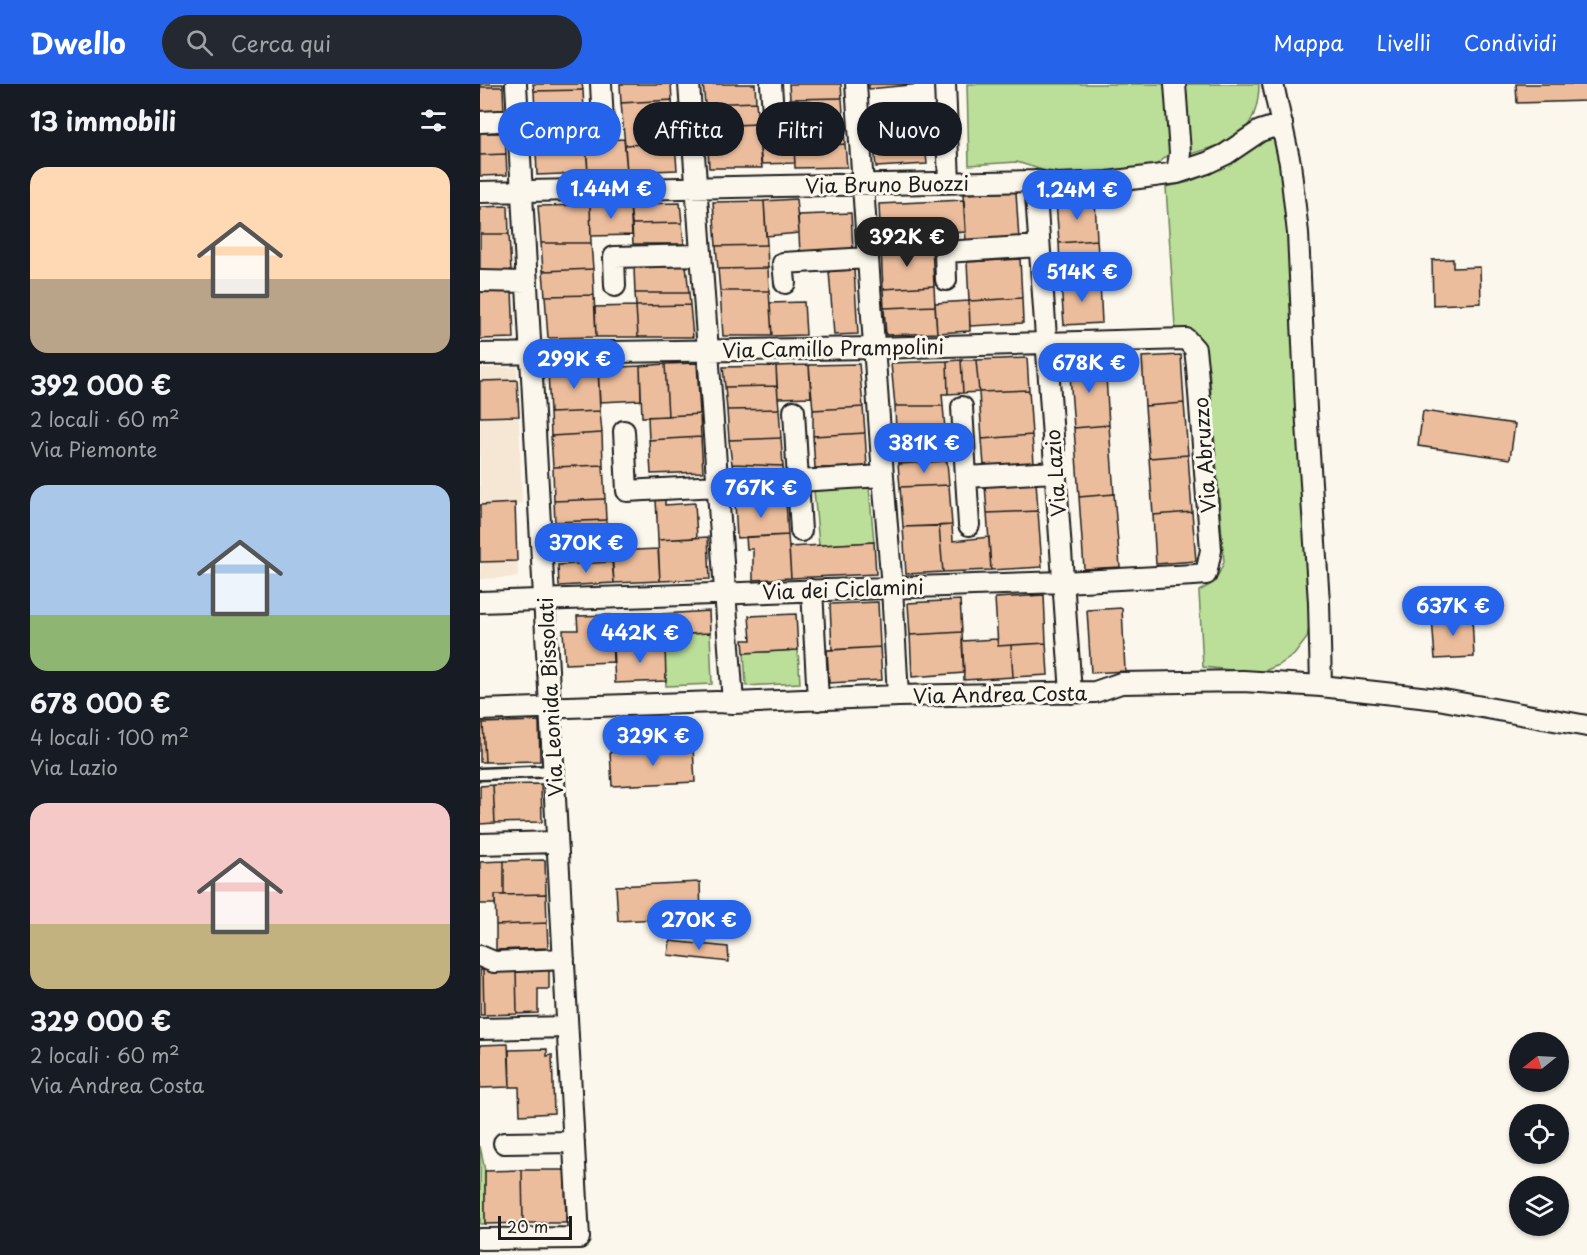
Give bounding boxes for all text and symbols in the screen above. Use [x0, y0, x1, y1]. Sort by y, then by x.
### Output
search box [162, 15, 582, 69]
text: Dwello [30, 21, 126, 64]
icon: search [183, 26, 216, 59]
text: Cerca qui [231, 26, 331, 59]
text: Mappa [1274, 26, 1344, 58]
text: Livelli [1377, 26, 1431, 58]
text: Condividi [1464, 26, 1557, 58]
text: 13 immobili [30, 101, 176, 140]
chip: Compra [498, 102, 621, 156]
chip: Affitta [633, 102, 744, 156]
chip: Filtri [756, 102, 845, 156]
chip: Nuovo [857, 102, 962, 156]
icon: filters [417, 104, 450, 137]
street label: Via Bruno Buozzi [805, 168, 969, 200]
pin: 1.44M € [556, 169, 666, 220]
pin: 1.24M € [1022, 170, 1132, 221]
text: 1.44M € [570, 173, 652, 203]
text: 1.24M € [1036, 174, 1118, 204]
icon: home [186, 206, 294, 314]
pin: 392K € [858, 217, 956, 268]
text: 392K € [869, 221, 945, 251]
pin: 514K € [1033, 252, 1131, 303]
text: 514K € [1046, 256, 1118, 286]
street label: Via Camillo Prampolini [722, 331, 944, 365]
pin: 299K € [525, 339, 623, 390]
text: 299K € [537, 343, 611, 373]
pin: 678K € [1040, 343, 1138, 394]
text: 678K € [1052, 347, 1126, 377]
text: 392 000 € [30, 365, 171, 404]
street label: Via Abruzzo [1185, 396, 1223, 514]
text: 2 locali · 60 m² [30, 404, 180, 434]
pin: 381K € [875, 423, 973, 474]
text: 381K € [888, 427, 960, 457]
street label: Via Lazio [1037, 428, 1073, 518]
text: Via Piemonte [30, 434, 158, 464]
pin: 767K € [712, 468, 810, 519]
text: 767K € [725, 472, 797, 502]
pin: 370K € [537, 523, 635, 574]
icon: home [186, 524, 294, 632]
text: 370K € [549, 527, 623, 557]
street label: Via dei Ciclamini [762, 571, 924, 607]
pin: 637K € [1404, 586, 1502, 637]
text: 637K € [1416, 590, 1490, 620]
street label: Via Leonida Bissolati [530, 596, 570, 798]
pin: 442K € [591, 613, 689, 664]
text: 442K € [601, 617, 679, 647]
street label: Via Andrea Costa [913, 677, 1088, 711]
text: 678 000 € [30, 683, 171, 722]
pin: 329K € [604, 716, 702, 767]
text: 329K € [617, 720, 689, 750]
text: 4 locali · 100 m² [30, 722, 189, 752]
text: Via Lazio [30, 752, 118, 782]
icon: home [186, 842, 294, 950]
pin: 270K € [650, 900, 748, 951]
text: 270K € [661, 904, 737, 934]
text: 329 000 € [30, 1001, 171, 1040]
north arrow [1509, 1032, 1569, 1092]
map controls [1509, 1032, 1569, 1236]
text: 2 locali · 60 m² [30, 1040, 180, 1070]
text: Via Andrea Costa [30, 1070, 204, 1100]
button: locate [1509, 1104, 1569, 1164]
button: layers [1509, 1176, 1569, 1236]
scale bar [498, 1213, 572, 1240]
text: 20 m [507, 1214, 548, 1238]

